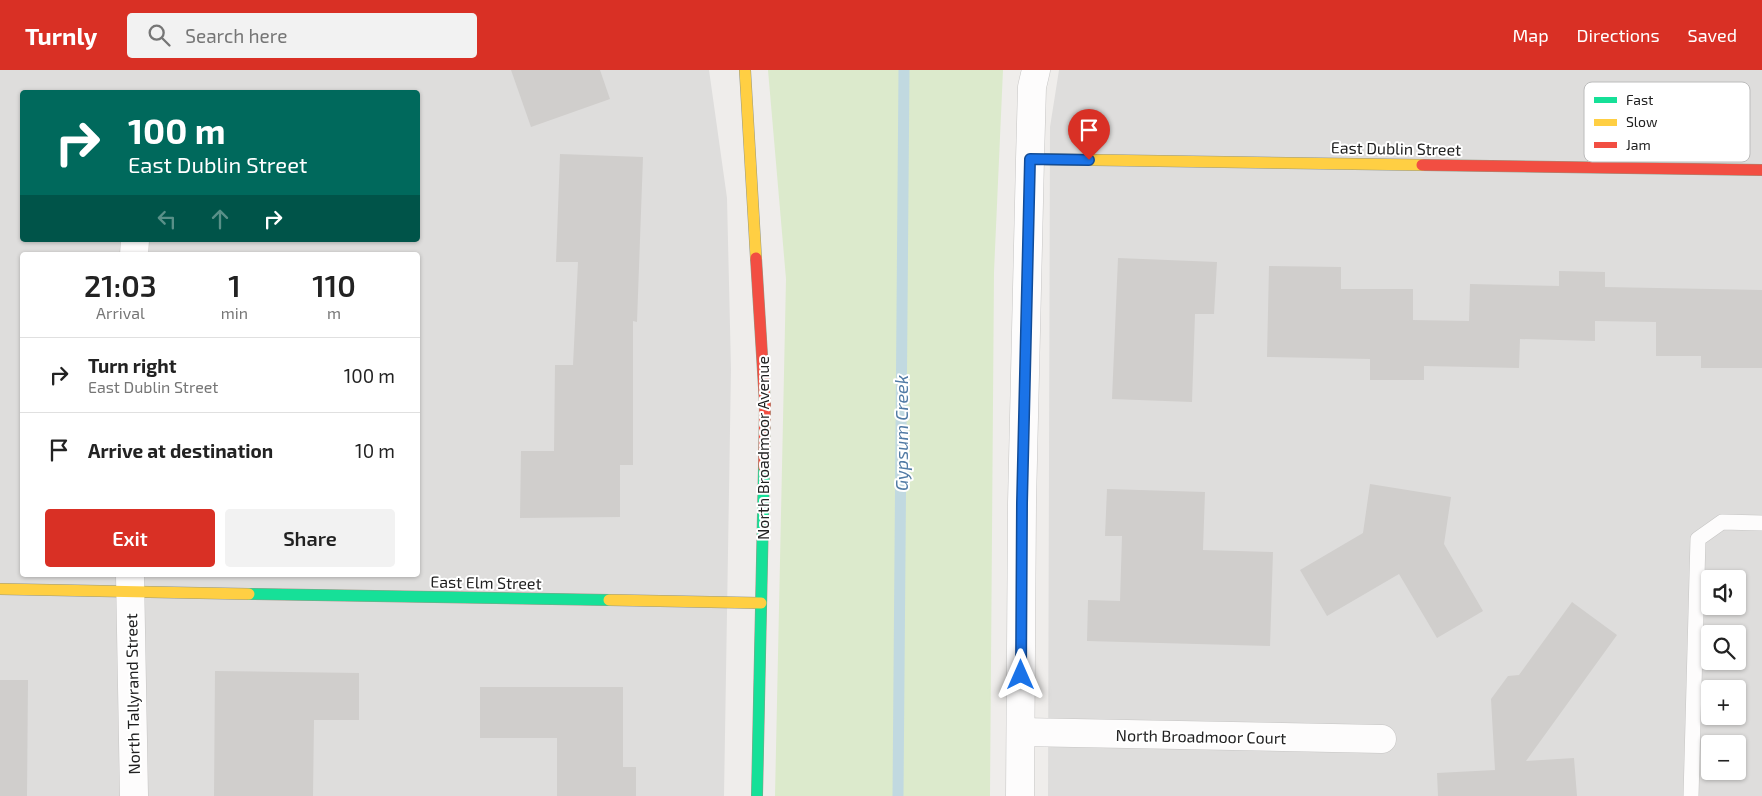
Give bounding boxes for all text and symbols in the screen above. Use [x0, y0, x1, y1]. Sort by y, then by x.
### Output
search box [127, 13, 477, 58]
text: Turnly [25, 21, 97, 50]
icon: search [145, 21, 173, 49]
text: Search here [185, 24, 287, 47]
text: Map [1512, 24, 1549, 46]
text: Directions [1577, 24, 1660, 46]
text: Saved [1688, 24, 1737, 46]
legend [1584, 82, 1750, 162]
text: Fast [1626, 91, 1653, 108]
text: 100 m [128, 109, 226, 151]
pin [1068, 109, 1110, 160]
icon: right [45, 110, 110, 175]
text: Slow [1626, 113, 1658, 130]
icon: arrive [1075, 116, 1103, 144]
text: Jam [1626, 136, 1651, 153]
street label: East Dublin Street [1331, 137, 1461, 159]
text: East Dublin Street [128, 151, 307, 177]
icon: left [153, 205, 181, 233]
icon: ahead [206, 205, 234, 233]
icon: right [259, 205, 287, 233]
text: 21:03 [84, 267, 157, 303]
text: 1 [228, 267, 241, 303]
text: 110 [312, 267, 356, 303]
text: Arrival [96, 303, 145, 322]
text: min [221, 303, 248, 322]
text: m [327, 303, 341, 322]
text: Turn right [88, 354, 176, 377]
street label: North Broadmoor Avenue [753, 356, 772, 540]
icon: right [45, 361, 73, 389]
text: 100 m [344, 364, 395, 387]
water label: Gypsum Creek [890, 375, 912, 491]
text: East Dublin Street [88, 377, 218, 396]
icon: arrive [45, 436, 73, 464]
text: Arrive at destination [88, 439, 273, 462]
text: 10 m [355, 439, 395, 462]
button: Exit [45, 509, 215, 567]
button: Share [225, 509, 395, 567]
map controls [1701, 570, 1746, 780]
button: sound [1701, 570, 1746, 615]
street label: East Elm Street [430, 572, 542, 592]
street label: North Tallyrand Street [121, 613, 143, 775]
button: search [1701, 625, 1746, 670]
position arrow [994, 648, 1046, 700]
button: + [1701, 680, 1746, 725]
street label: North Broadmoor Court [1116, 725, 1286, 747]
button: − [1701, 735, 1746, 780]

